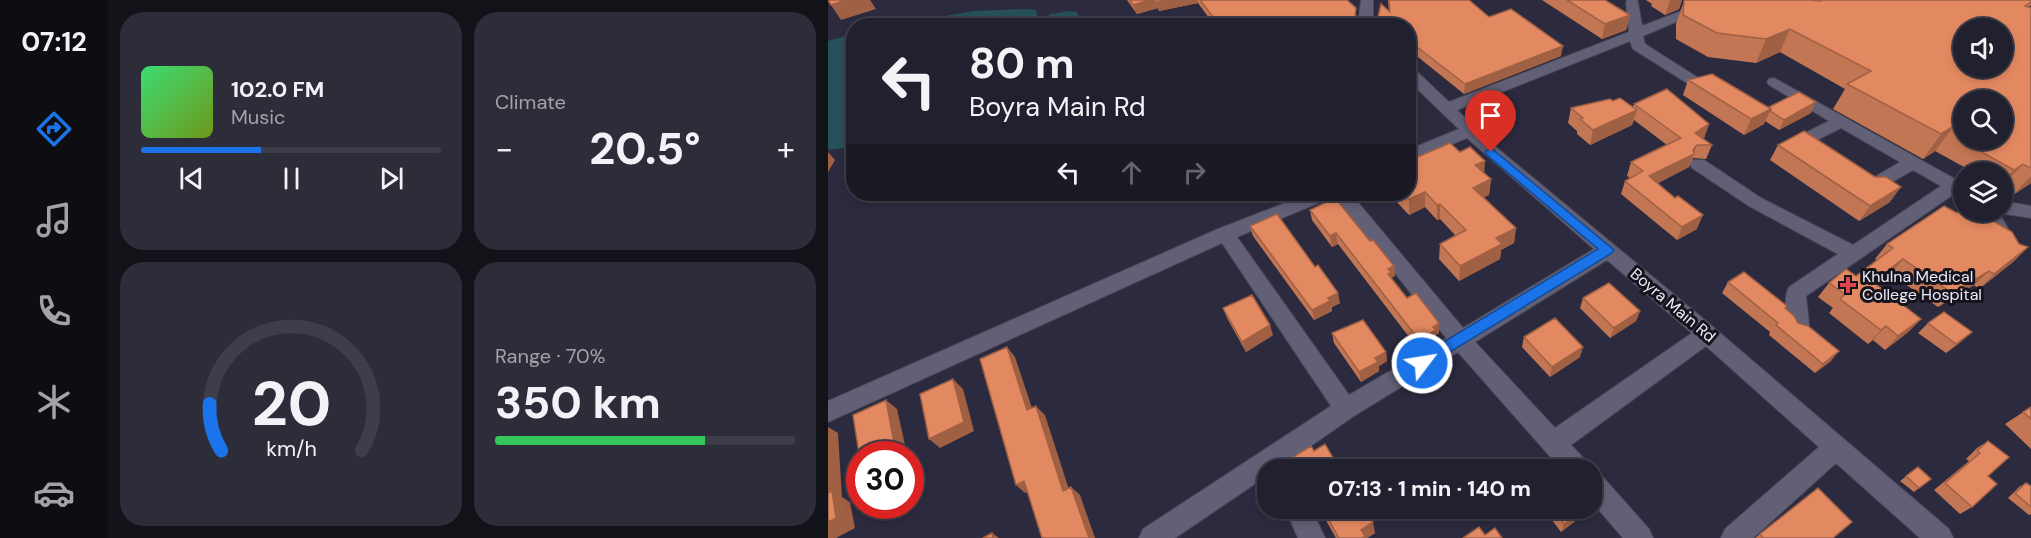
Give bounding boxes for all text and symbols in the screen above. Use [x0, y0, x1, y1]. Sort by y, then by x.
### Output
map controls [1953, 18, 2013, 222]
button: sound [1953, 18, 2013, 78]
text: 07:12 [21, 24, 87, 59]
text: 80 m [969, 36, 1075, 91]
icon: left [870, 42, 948, 120]
text: 102.0 FM [231, 75, 324, 104]
text: Climate [495, 89, 566, 115]
text: Boyra Main Rd [969, 89, 1146, 124]
pin [1465, 90, 1516, 152]
button: search [1953, 90, 2013, 150]
icon: arrive [1474, 99, 1507, 132]
text: Music [231, 104, 286, 130]
icon: directions [33, 108, 75, 150]
text: 20.5° [589, 119, 701, 178]
text: − [495, 127, 513, 170]
text: + [777, 127, 795, 170]
icon: left [1052, 156, 1085, 189]
icon: ahead [1115, 156, 1148, 189]
icon: right [1178, 156, 1211, 189]
icon: previous [175, 162, 208, 195]
icon: pause [275, 162, 308, 195]
icon: next [375, 162, 408, 195]
button: layers [1953, 162, 2013, 222]
icon: music [33, 199, 75, 241]
street label: Boyra Main Rd [1626, 263, 1720, 347]
place label: Khulna Medical College Hospital [1862, 266, 1982, 305]
marker: Khulna Medical College Hospital [1839, 276, 1857, 294]
icon: phone [33, 290, 75, 332]
position arrow [1390, 331, 1454, 395]
text: Range · 70% [495, 343, 605, 369]
text: 20 [251, 363, 331, 444]
text: 350 km [495, 373, 661, 432]
icon: climate [33, 381, 75, 423]
text: km/h [266, 435, 316, 463]
speed limit sign: 30 [846, 441, 924, 519]
icon: car [33, 472, 75, 514]
text: 07:13 · 1 min · 140 m [1328, 474, 1531, 503]

